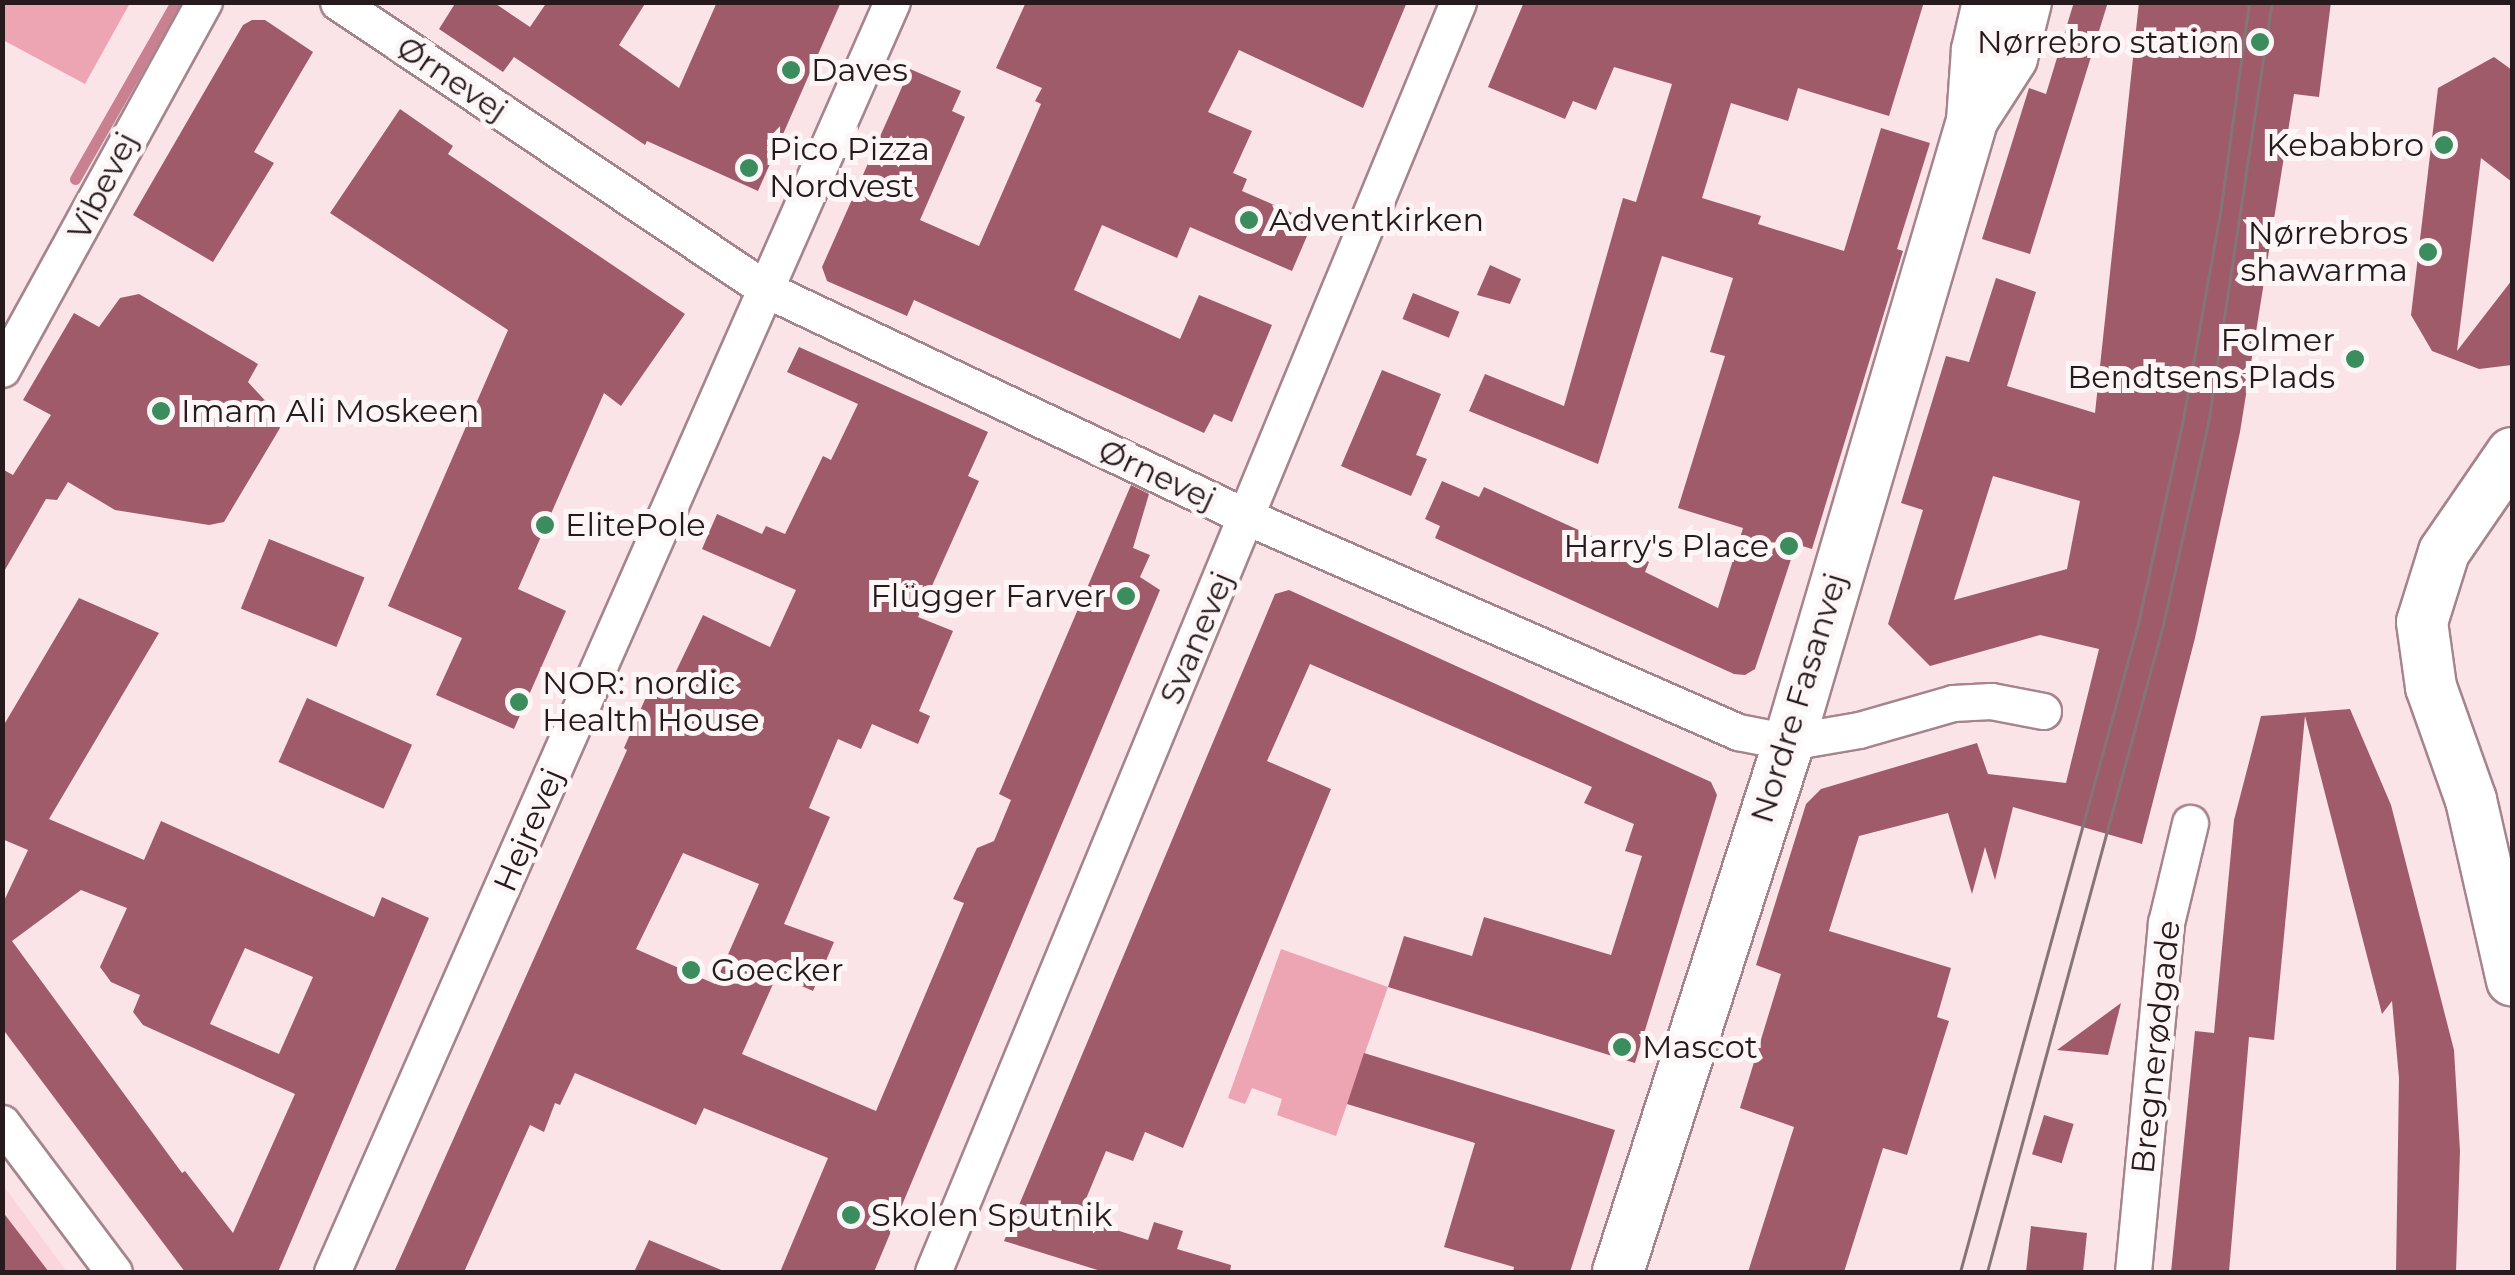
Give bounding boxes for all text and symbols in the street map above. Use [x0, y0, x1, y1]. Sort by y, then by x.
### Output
place label: Nørrebro station [1977, 23, 2240, 61]
street label: Ørnevej [390, 28, 514, 130]
marker: Nørrebro station [2249, 31, 2271, 53]
place label: Daves [811, 51, 908, 89]
marker: Daves [780, 59, 802, 81]
street label: Vibevej [60, 126, 146, 246]
place label: Kebabbro [2266, 126, 2424, 164]
place label: Pico Pizza Nordvest [769, 131, 930, 206]
marker: Kebabbro [2433, 134, 2455, 156]
marker: Pico Pizza Nordvest [738, 157, 760, 179]
place label: Adventkirken [1269, 201, 1484, 239]
marker: Adventkirken [1238, 209, 1260, 231]
place label: Nørrebros shawarma [2240, 215, 2408, 290]
marker: Nørrebros shawarma [2417, 241, 2439, 263]
place label: Folmer Bendtsens Plads [2067, 322, 2335, 397]
marker: Folmer Bendtsens Plads [2344, 348, 2366, 370]
place label: Imam Ali Moskeen [181, 392, 479, 430]
marker: Imam Ali Moskeen [150, 400, 172, 422]
street label: Ørnevej [1092, 431, 1222, 519]
place label: ElitePole [565, 506, 706, 544]
marker: ElitePole [534, 514, 556, 536]
place label: Harry's Place [1564, 527, 1769, 565]
marker: Harry's Place [1778, 535, 1800, 557]
street label: Svanevej [1152, 566, 1242, 710]
street label: Nordre Fasanvej [1743, 568, 1855, 828]
place label: Flügger Farver [870, 577, 1106, 615]
marker: Flügger Farver [1115, 585, 1137, 607]
place label: NOR: nordic Health House [542, 665, 760, 740]
marker: NOR: nordic Health House [506, 689, 532, 715]
street label: Hejrevej [486, 763, 572, 897]
street label: Bregnerødgade [2124, 918, 2188, 1176]
place label: Goecker [711, 951, 844, 989]
marker: Goecker [680, 959, 702, 981]
place label: Mascot [1642, 1028, 1758, 1066]
marker: Mascot [1611, 1036, 1633, 1058]
place label: Skolen Sputnik [871, 1196, 1112, 1234]
marker: Skolen Sputnik [840, 1204, 862, 1226]

